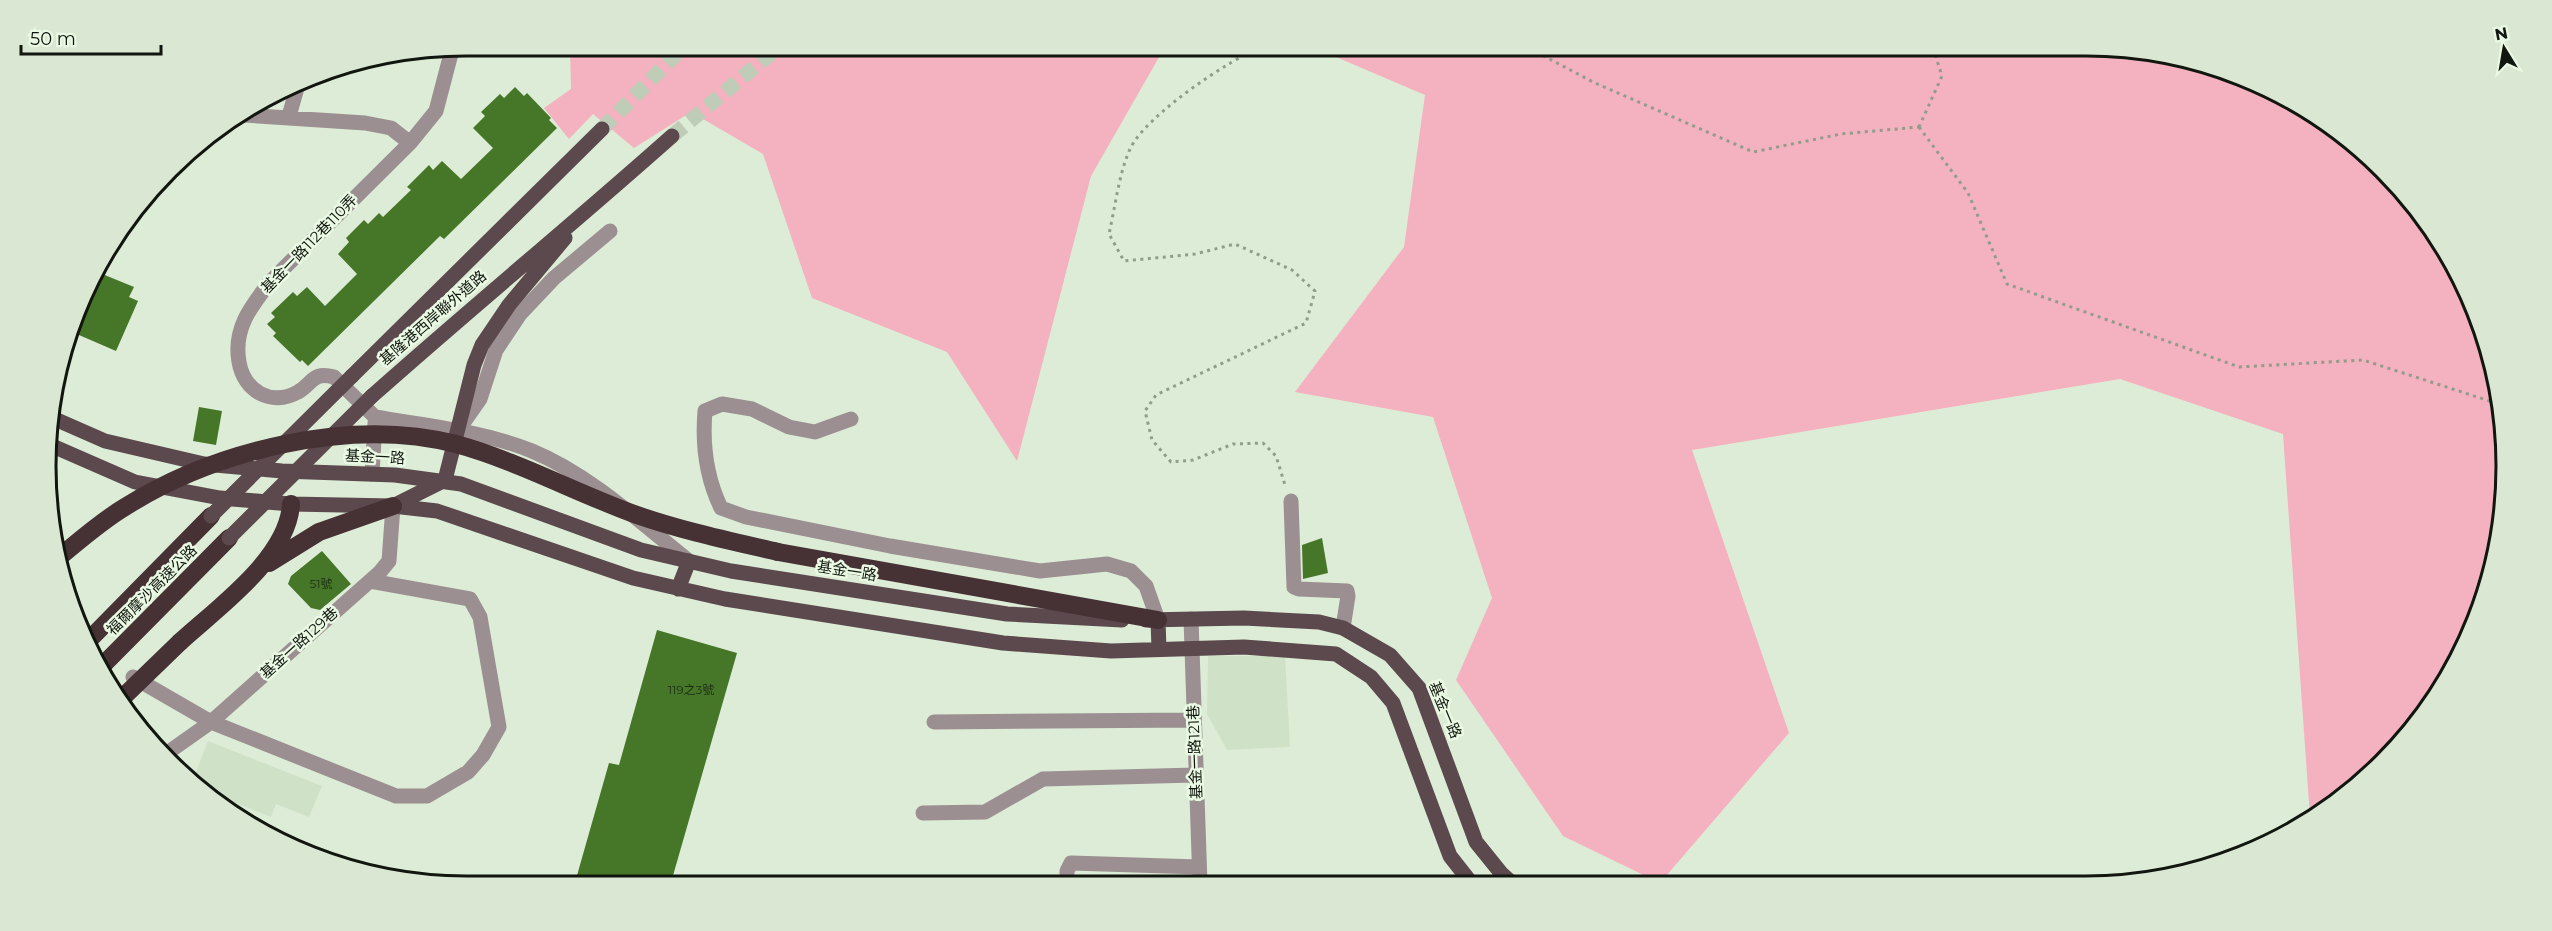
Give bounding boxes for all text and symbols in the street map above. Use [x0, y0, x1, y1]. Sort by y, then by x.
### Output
scale bar [21, 18, 160, 56]
north arrow [2474, 18, 2534, 78]
text: N [2493, 23, 2509, 44]
text: 50 m [30, 28, 76, 50]
street label: 基金一路112巷110弄 [257, 190, 361, 297]
street label: 基隆港西岸聯外道路 [375, 266, 490, 369]
street label: 基金一路 [345, 445, 405, 468]
street label: 福爾摩沙高速公路 [102, 540, 201, 639]
street label: 基金一路 [816, 556, 878, 585]
house number: 51號 [309, 576, 333, 591]
street label: 基金一路129巷 [256, 603, 341, 683]
street label: 基金一路 [1425, 678, 1466, 741]
house number: 119之3號 [668, 682, 714, 697]
street label: 基金一路121巷 [1183, 705, 1206, 799]

